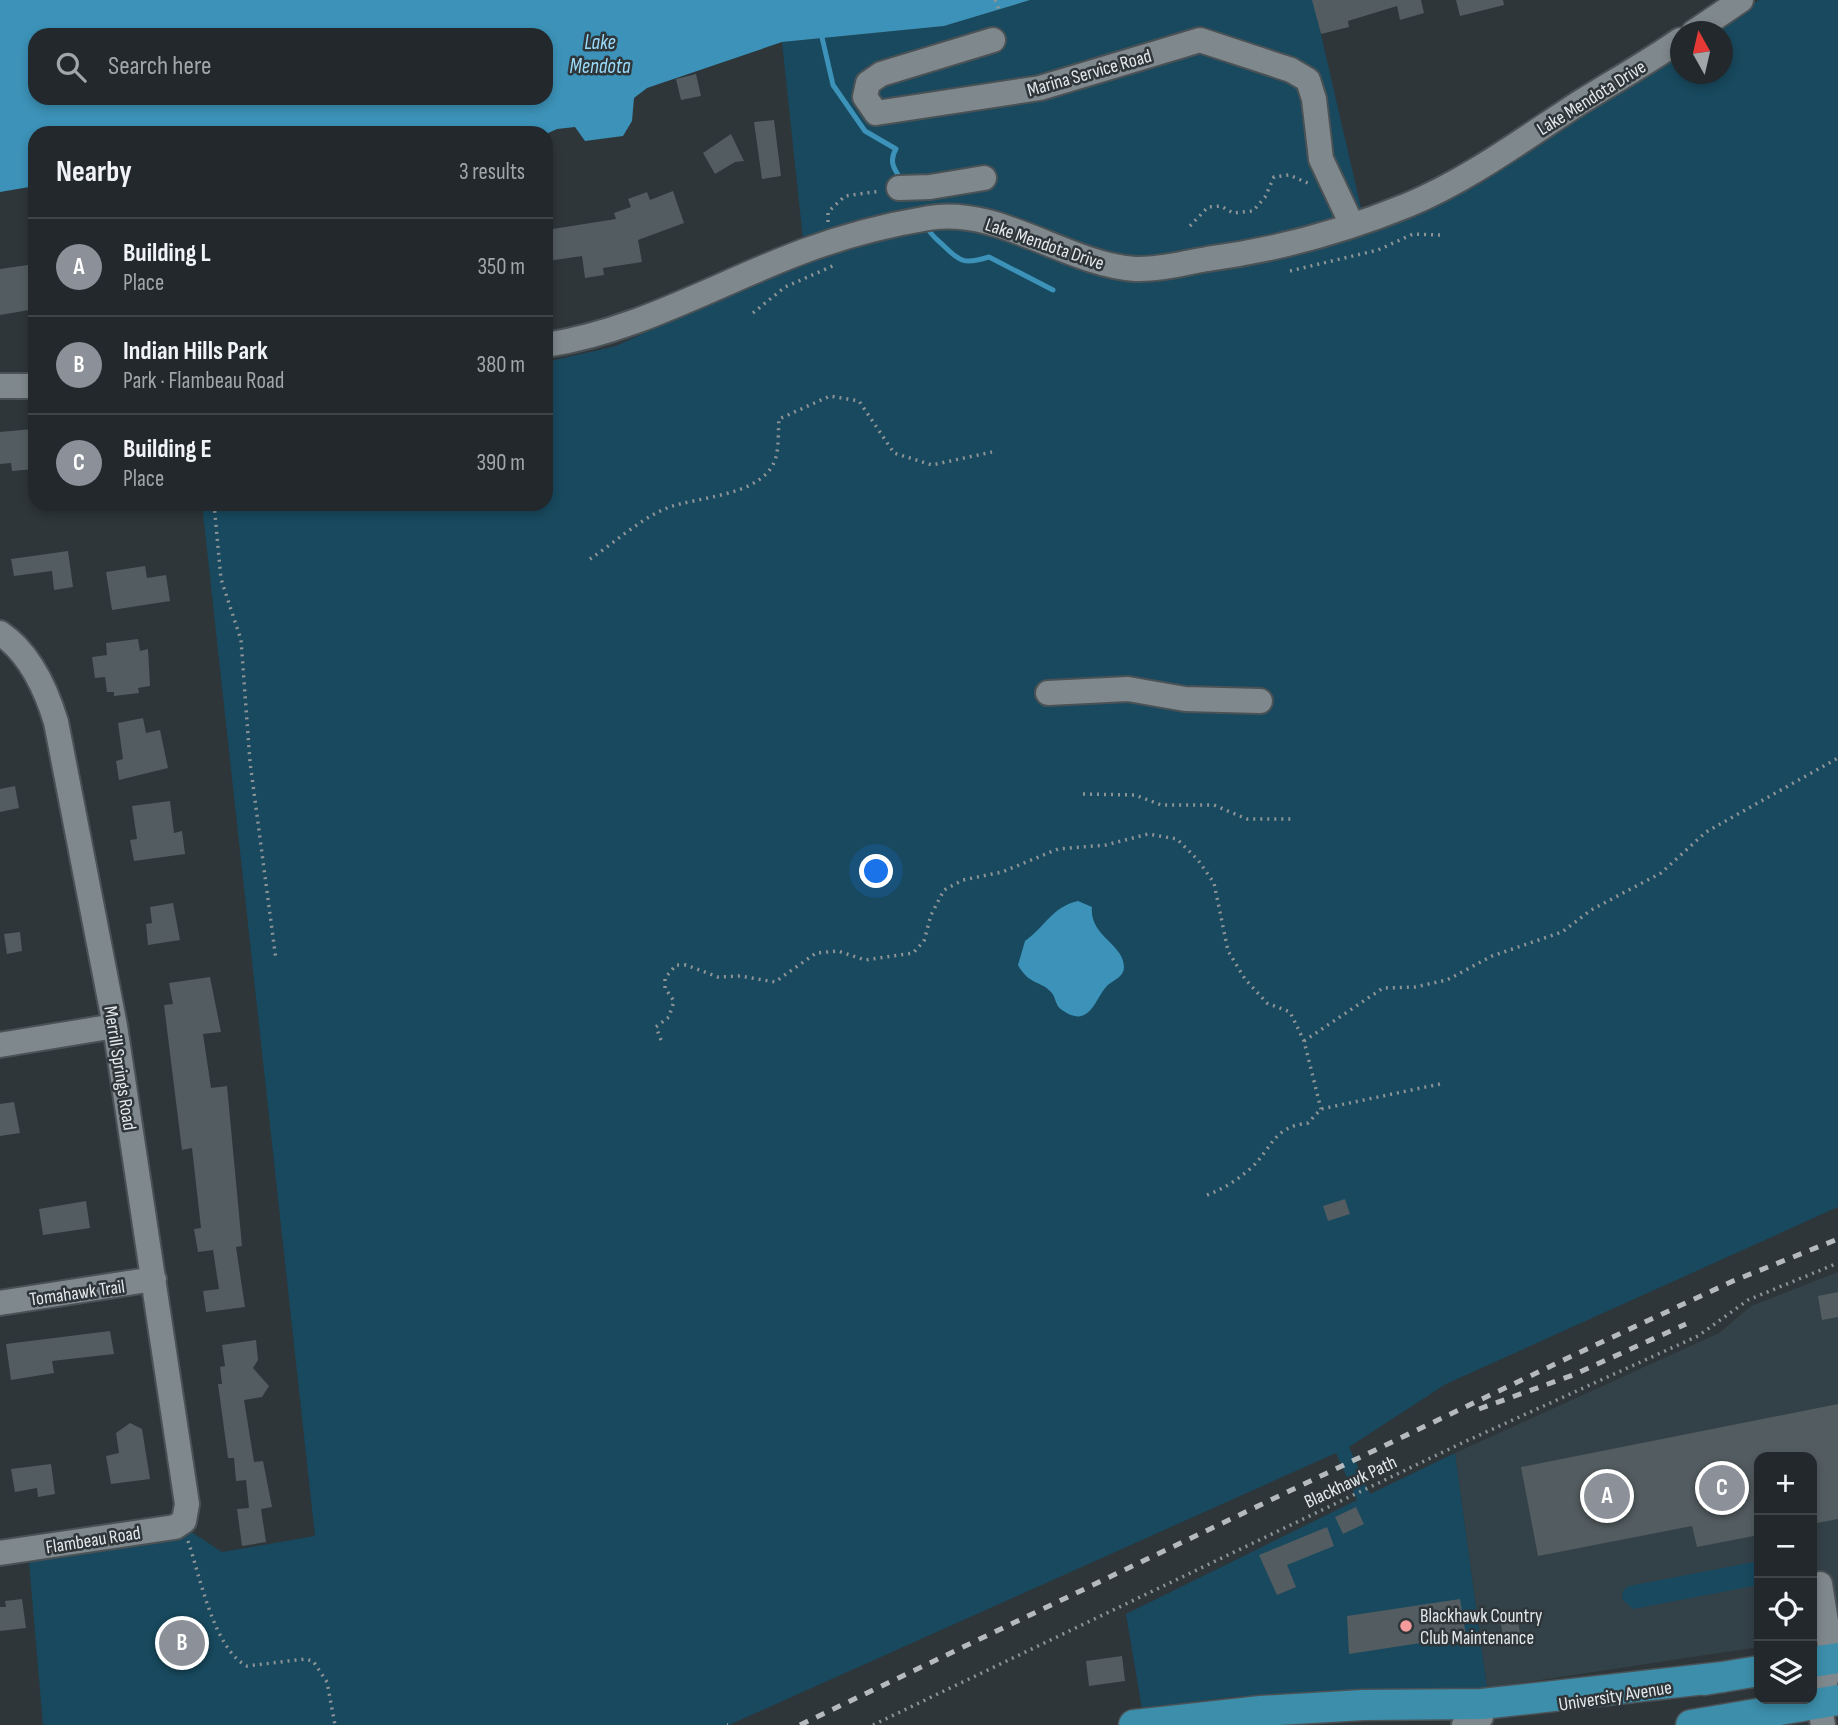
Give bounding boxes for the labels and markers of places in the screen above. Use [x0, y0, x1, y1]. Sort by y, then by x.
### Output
pin: C [1699, 1462, 1745, 1514]
pin: A [1584, 1470, 1630, 1522]
place label: Blackhawk Country Club Maintenance [1420, 1605, 1543, 1650]
pin: B [159, 1617, 205, 1669]
marker: Blackhawk Country Club Maintenance [1398, 1618, 1414, 1634]

